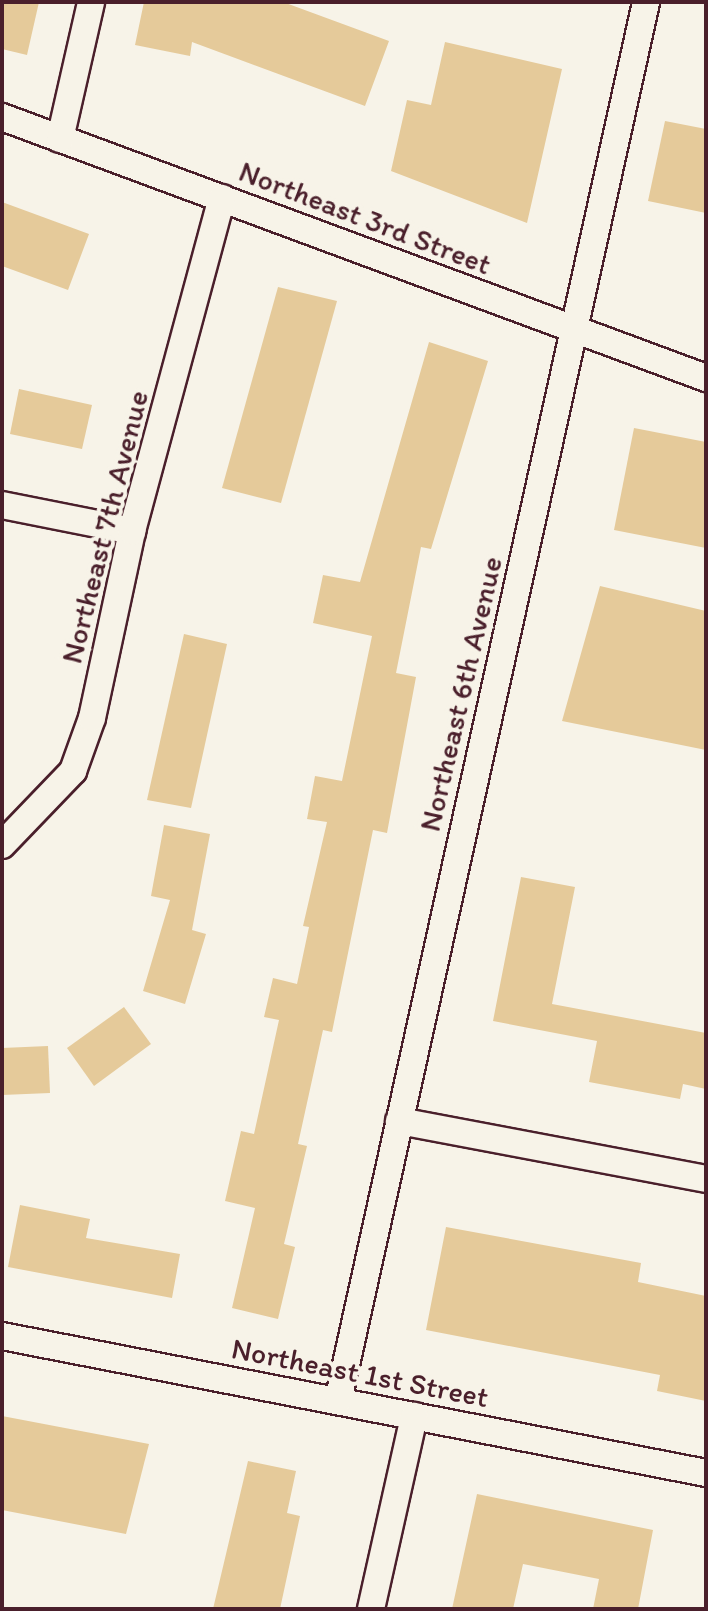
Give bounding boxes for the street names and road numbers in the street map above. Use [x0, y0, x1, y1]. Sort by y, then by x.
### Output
street label: Northeast 3rd Street [234, 153, 496, 283]
street label: Northeast 7th Avenue [54, 388, 156, 666]
street label: Northeast 6th Avenue [412, 554, 510, 834]
street label: Northeast 1st Street [229, 1330, 491, 1416]

